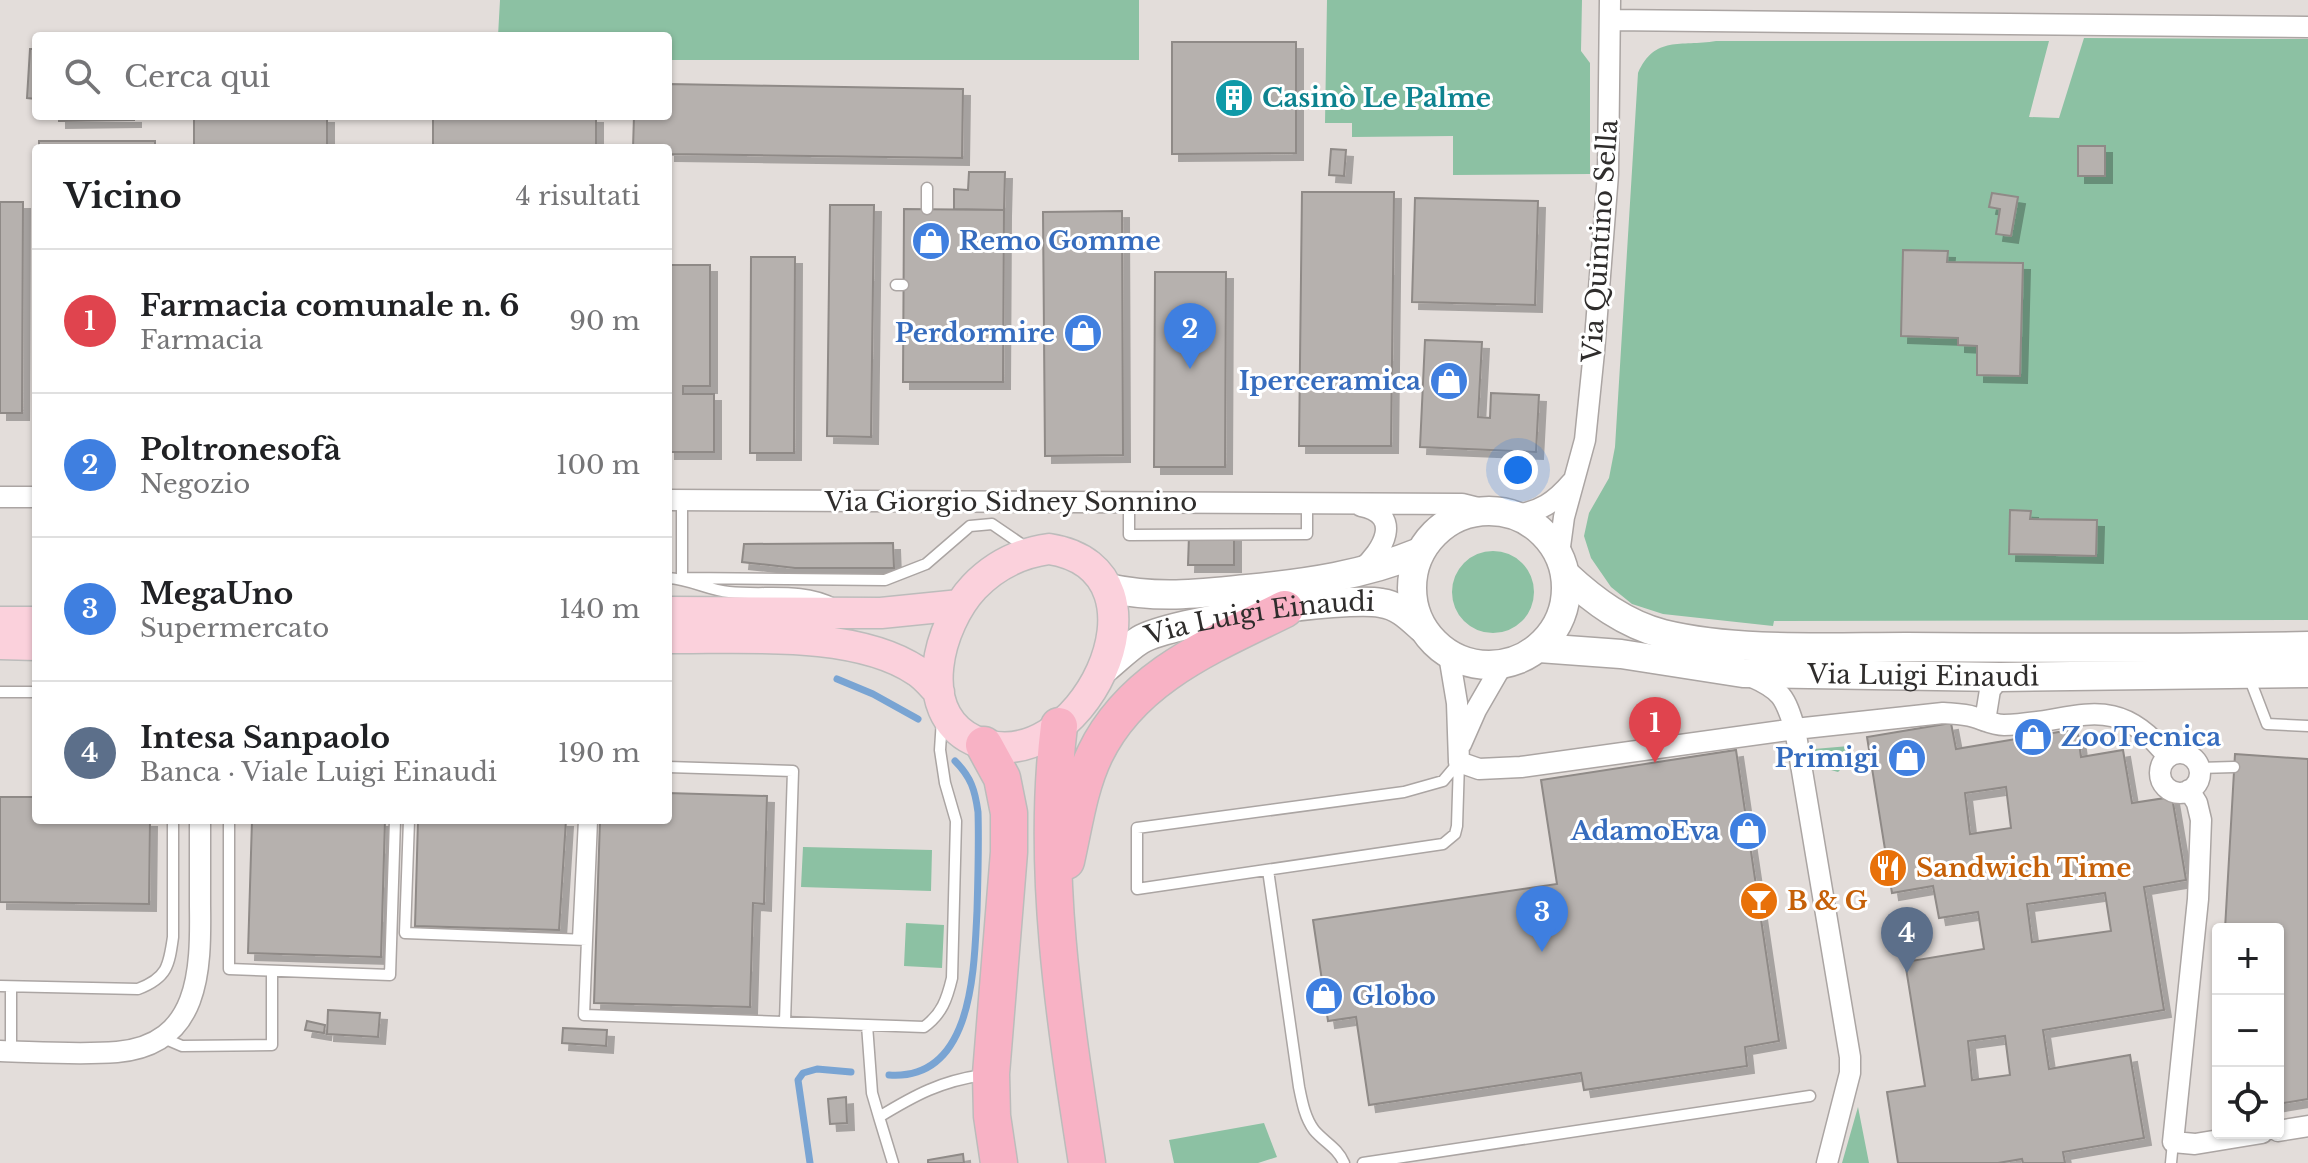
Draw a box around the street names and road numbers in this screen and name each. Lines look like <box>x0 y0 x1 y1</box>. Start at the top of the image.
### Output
street label: Via Quintino Sella <box>1575 118 1624 365</box>
street label: Via Giorgio Sidney Sonnino <box>824 486 1197 518</box>
street label: Via Luigi Einaudi <box>1140 586 1376 652</box>
street label: Via Luigi Einaudi <box>1806 658 2039 693</box>

